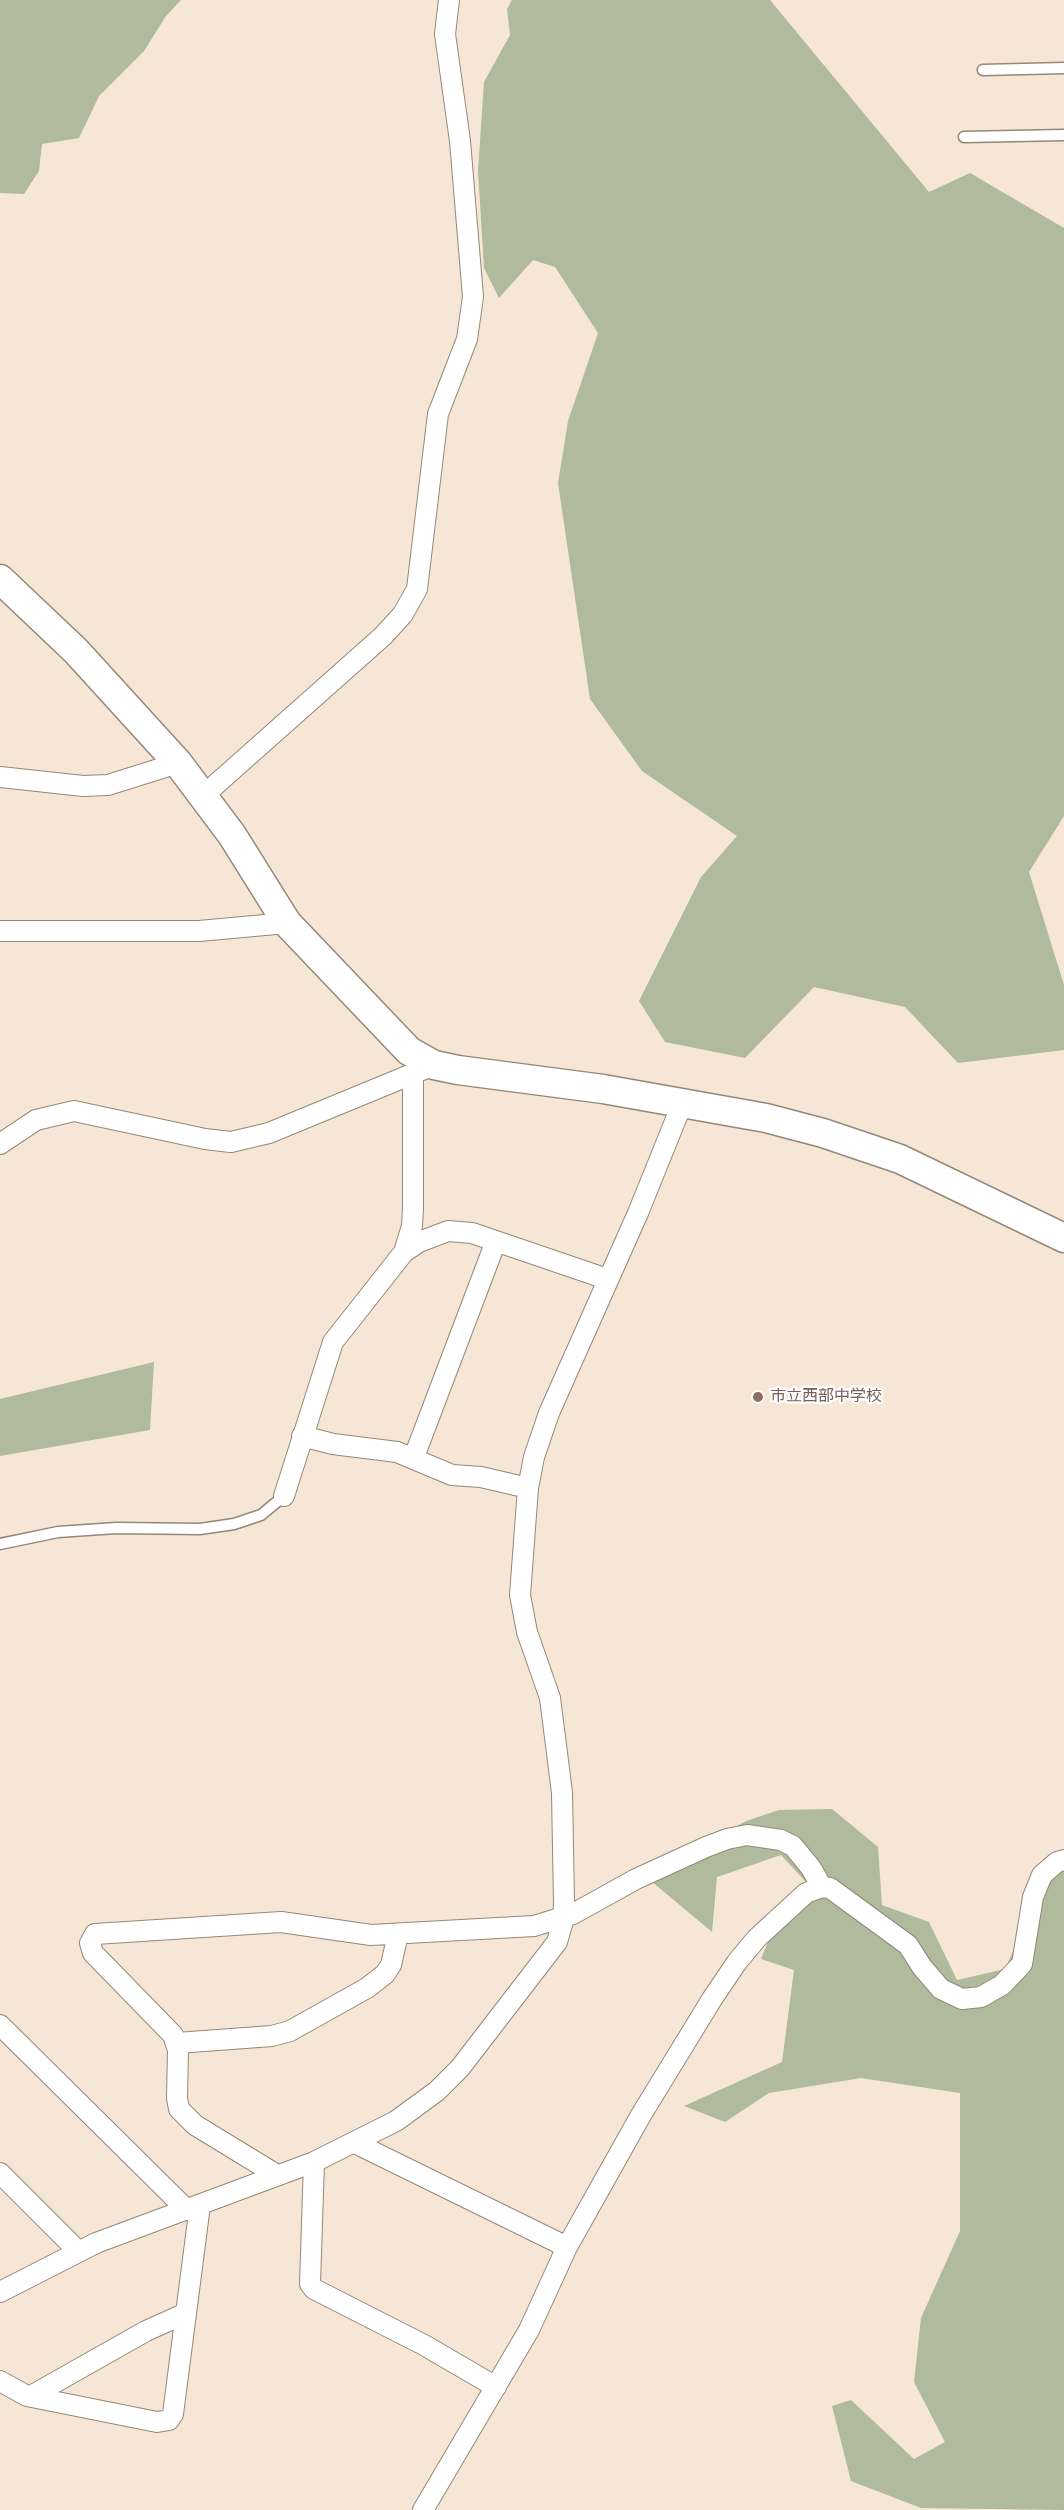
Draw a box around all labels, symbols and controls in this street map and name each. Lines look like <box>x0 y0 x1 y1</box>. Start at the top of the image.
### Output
place label: 市立西部中学校 <box>770 1387 882 1407</box>
marker: 市立西部中学校 <box>751 1390 765 1404</box>

